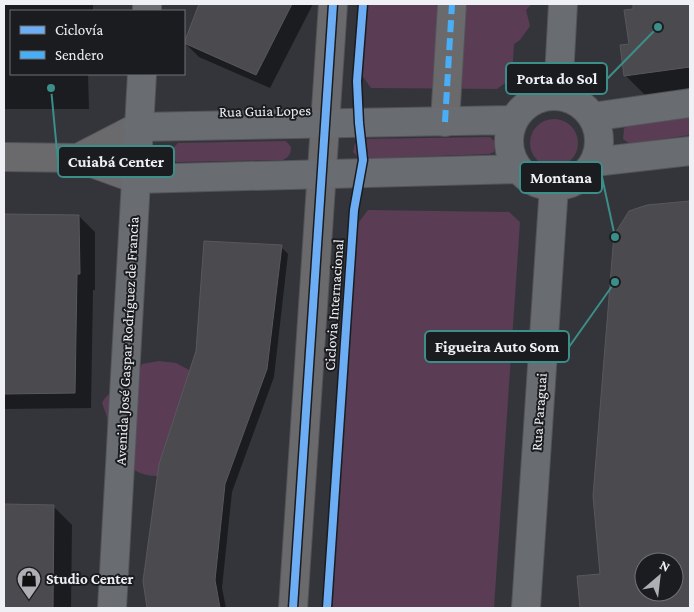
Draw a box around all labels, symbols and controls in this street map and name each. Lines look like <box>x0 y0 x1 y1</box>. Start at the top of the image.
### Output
legend <box>10 10 185 75</box>
text: Ciclovía <box>55 22 103 38</box>
text: Sendero <box>55 47 104 63</box>
callout: Porta do Sol <box>506 63 607 94</box>
text: Porta do Sol <box>517 70 598 87</box>
street label: Rua Guia Lopes <box>219 102 311 121</box>
callout: Cuiabá Center <box>58 146 174 177</box>
text: Cuiabá Center <box>68 153 165 170</box>
callout: Montana <box>520 162 602 193</box>
text: Montana <box>530 169 592 186</box>
street label: Avenida José Gaspar Rodríguez de Francia <box>112 216 143 466</box>
street label: Ciclovia Internacional <box>321 239 347 371</box>
callout: Figueira Auto Som <box>425 331 569 362</box>
text: Figueira Auto Som <box>435 338 560 355</box>
street label: Rua Paraguai <box>528 372 551 452</box>
north arrow <box>634 552 684 602</box>
text: N <box>657 556 673 575</box>
shop icon: Studio Center <box>16 566 42 600</box>
place label: Studio Center <box>46 571 134 587</box>

